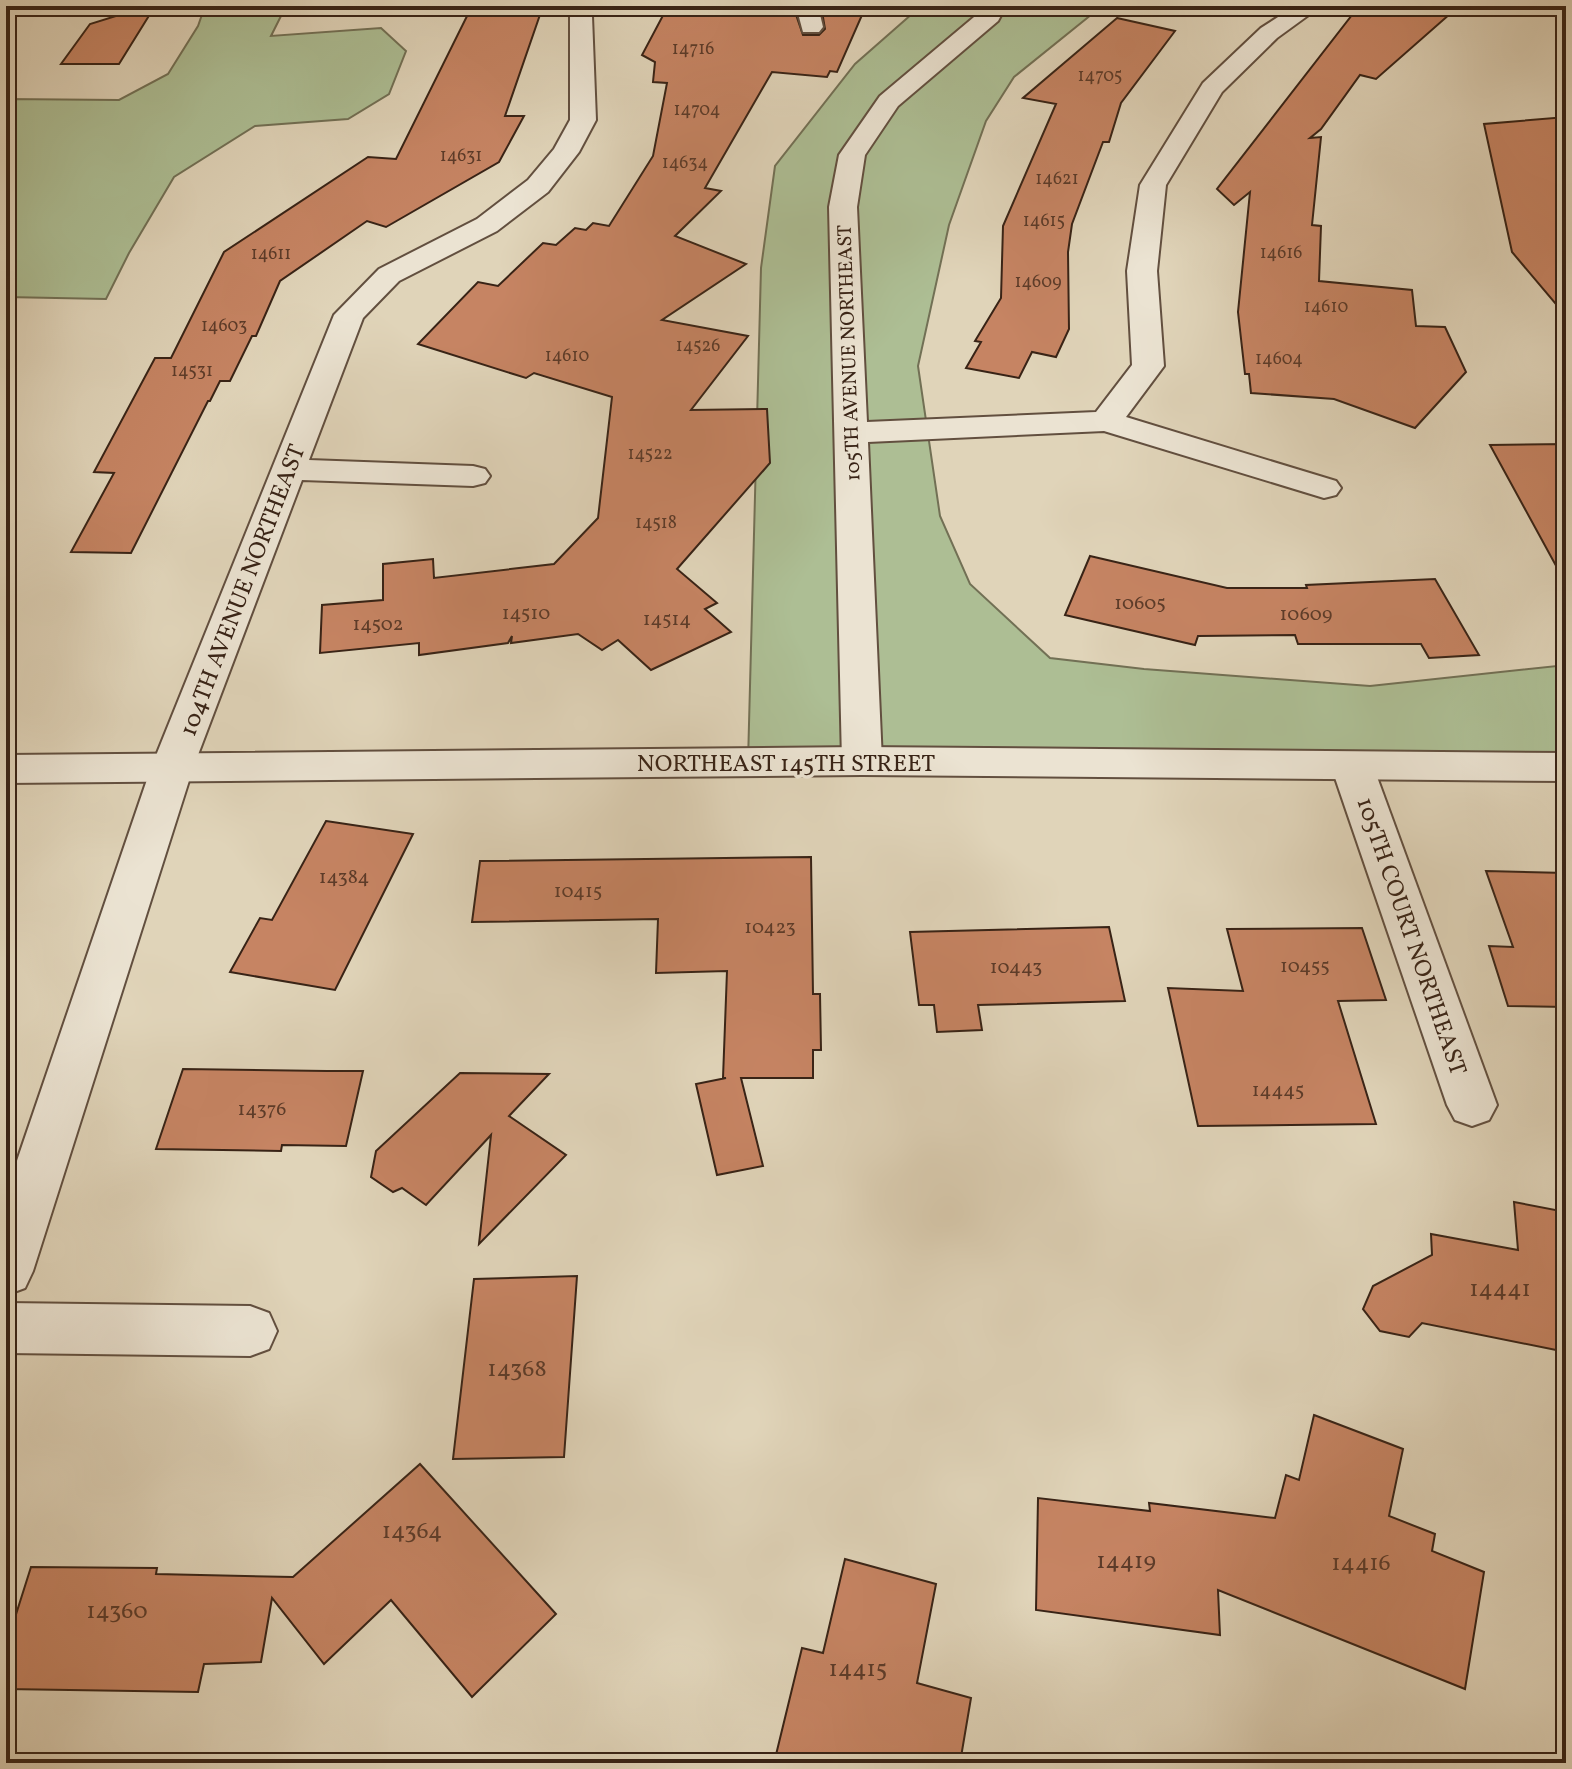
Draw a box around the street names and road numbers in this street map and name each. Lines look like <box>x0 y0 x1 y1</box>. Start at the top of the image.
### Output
street label: 105TH AVENUE NORTHEAST <box>832 224 868 482</box>
street label: 104TH AVENUE NORTHEAST <box>172 440 315 742</box>
street label: NORTHEAST 145TH STREET <box>637 748 935 782</box>
street label: 105TH COURT NORTHEAST <box>1346 793 1474 1080</box>

